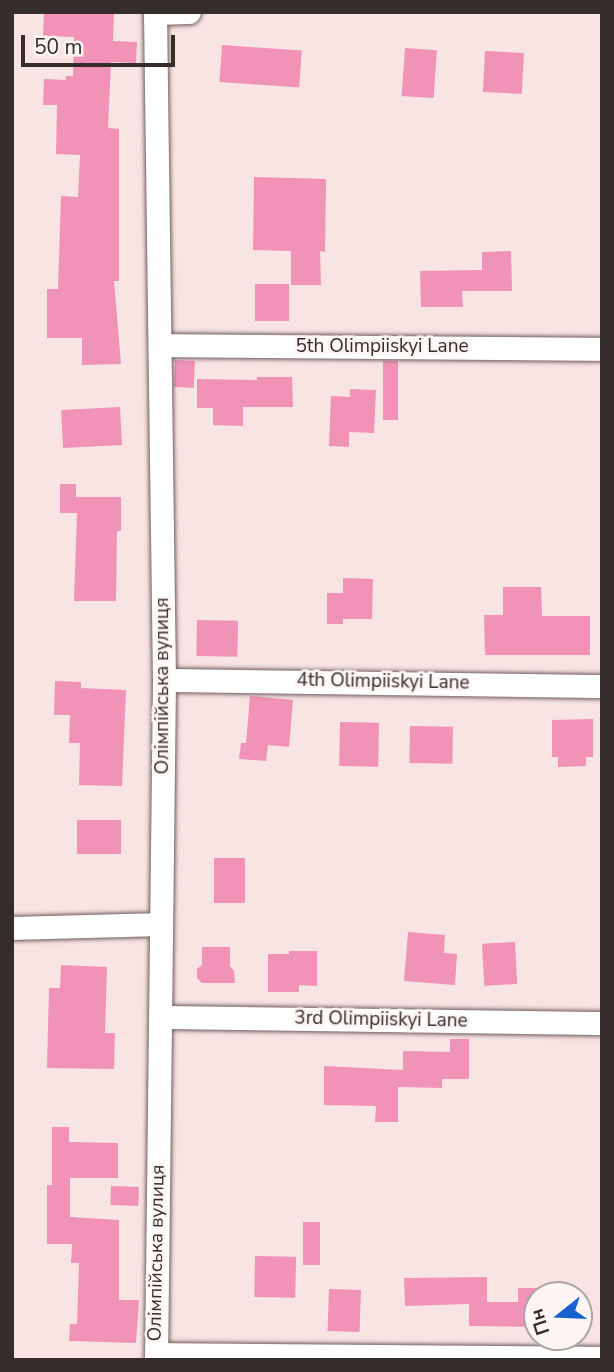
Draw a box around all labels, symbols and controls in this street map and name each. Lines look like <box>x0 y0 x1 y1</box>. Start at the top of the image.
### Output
scale bar <box>24 21 178 65</box>
text: 50 m <box>34 33 83 61</box>
street label: 5th Olimpiiskyi Lane <box>295 336 469 358</box>
street label: Олімпійська вулиця <box>152 598 174 774</box>
street label: 4th Olimpiiskyi Lane <box>296 669 470 695</box>
street label: 3rd Olimpiiskyi Lane <box>294 1007 468 1033</box>
street label: Олімпійська вулиця <box>144 1164 170 1342</box>
north arrow <box>523 1281 593 1351</box>
text: Пн <box>524 1305 556 1338</box>

